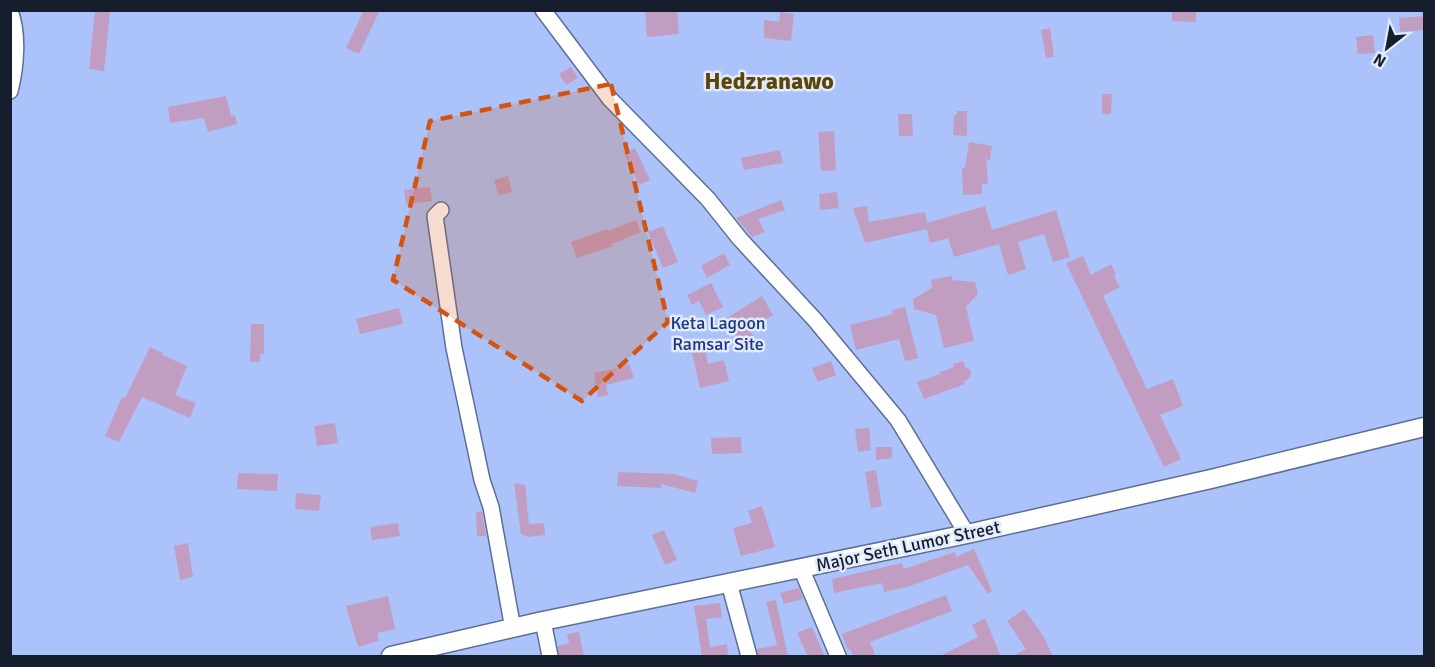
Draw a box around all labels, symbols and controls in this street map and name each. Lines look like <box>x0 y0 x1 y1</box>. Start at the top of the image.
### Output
north arrow <box>1357 18 1417 78</box>
text: N <box>1370 49 1390 71</box>
district label: Hedzranawo <box>704 66 834 96</box>
park label: Keta Lagoon Ramsar Site <box>670 312 766 355</box>
street label: Major Seth Lumor Street <box>814 516 1002 576</box>

